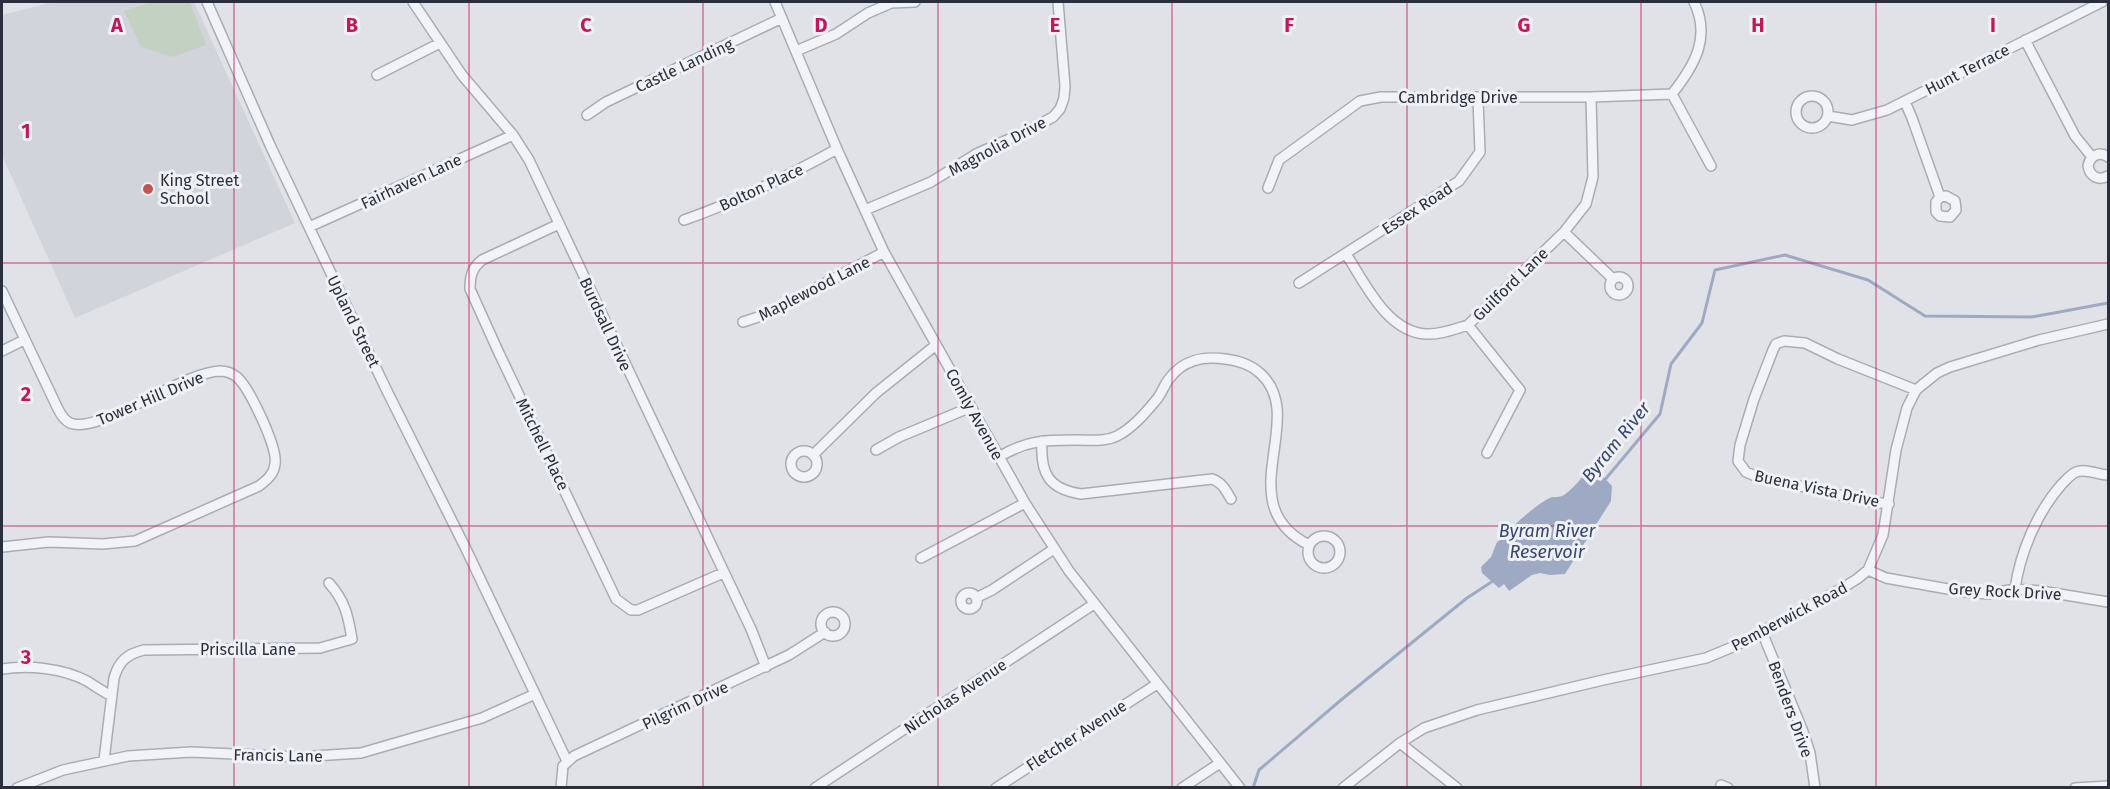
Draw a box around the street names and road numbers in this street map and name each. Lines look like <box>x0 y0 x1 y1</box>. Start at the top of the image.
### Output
street label: Castle Landing <box>632 34 737 96</box>
street label: Hunt Terrace <box>1922 40 2013 99</box>
street label: Cambridge Drive <box>1398 88 1518 107</box>
street label: Magnolia Drive <box>945 113 1049 180</box>
street label: Fairhaven Lane <box>358 150 465 213</box>
street label: Bolton Place <box>716 160 806 215</box>
street label: Essex Road <box>1378 178 1456 238</box>
street label: Guilford Lane <box>1469 244 1552 325</box>
street label: Maplewood Lane <box>755 252 873 325</box>
street label: Upland Street <box>323 272 384 371</box>
street label: Burdsall Drive <box>576 274 636 374</box>
street label: Comly Avenue <box>942 365 1007 463</box>
street label: Tower Hill Drive <box>94 367 206 429</box>
street label: Mitchell Place <box>512 395 573 493</box>
street label: Buena Vista Drive <box>1753 466 1881 511</box>
street label: Pemberwick Road <box>1728 578 1850 655</box>
street label: Grey Rock Drive <box>1948 579 2062 604</box>
street label: Priscilla Lane <box>200 640 296 659</box>
street label: Nicholas Avenue <box>900 655 1010 738</box>
street label: Benders Drive <box>1764 658 1817 760</box>
street label: Pilgrim Drive <box>639 677 731 734</box>
street label: Fletcher Avenue <box>1023 696 1130 775</box>
street label: Francis Lane <box>233 745 323 766</box>

